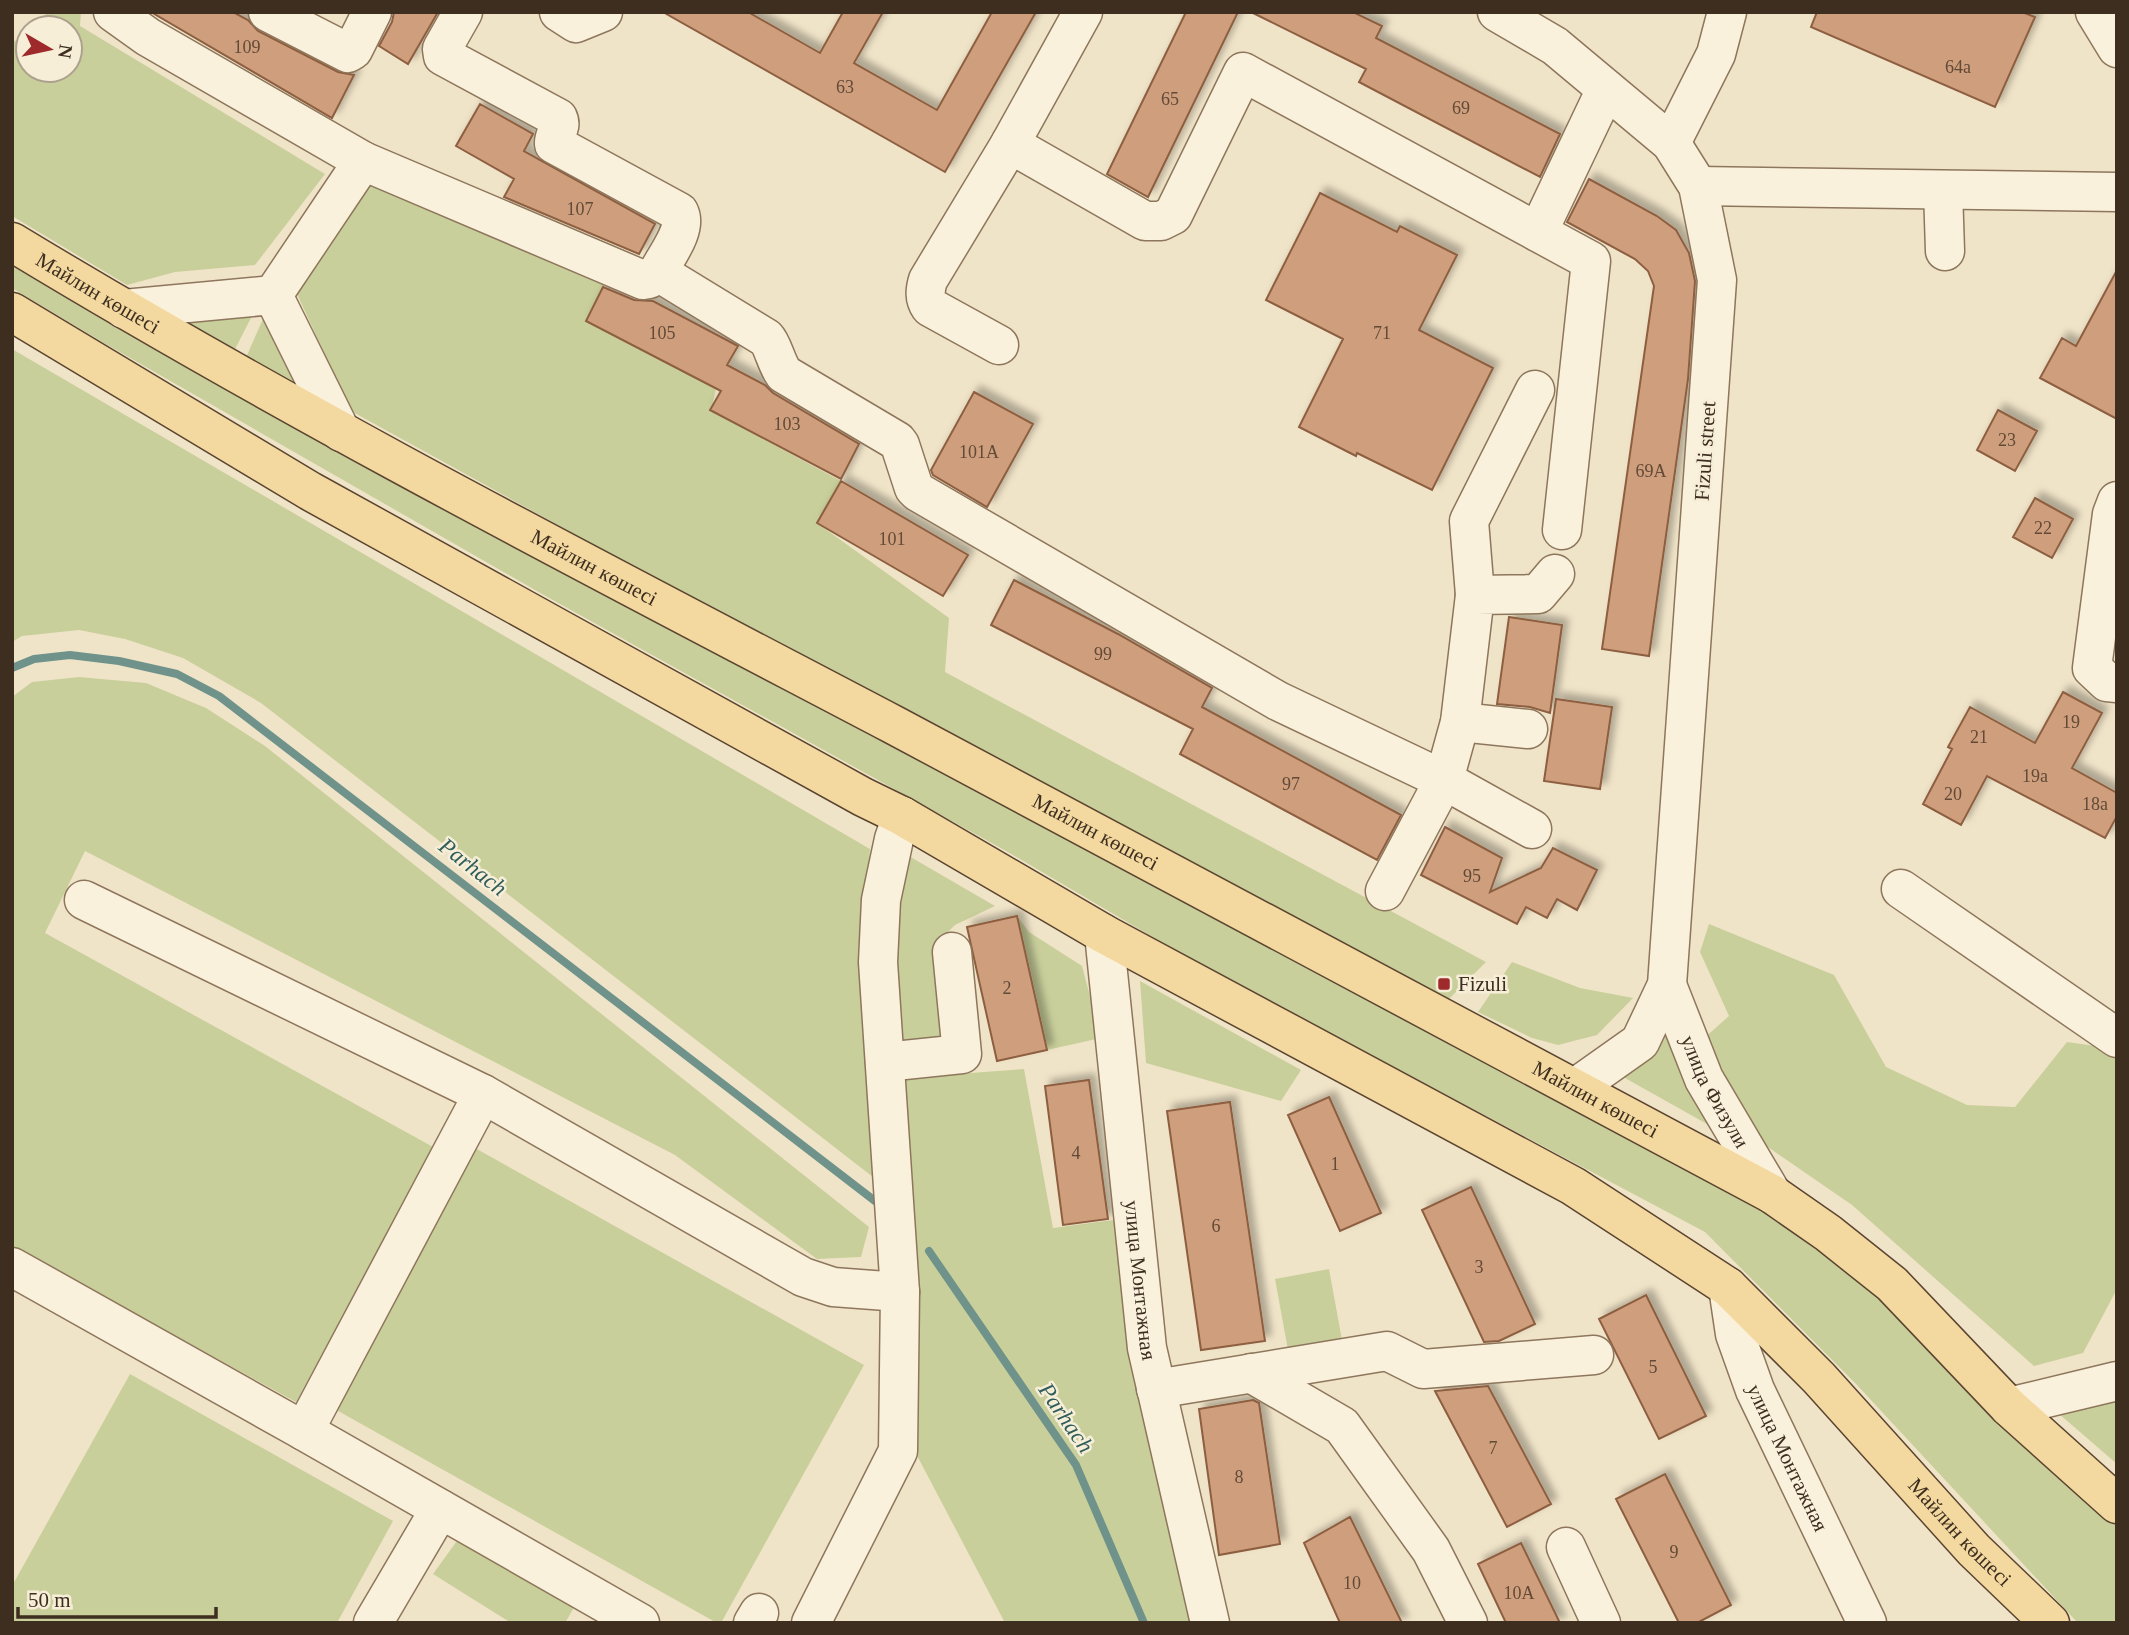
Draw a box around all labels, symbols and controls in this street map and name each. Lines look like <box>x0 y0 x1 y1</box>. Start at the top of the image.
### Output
north arrow <box>14 14 84 84</box>
house number: 109 <box>234 37 261 57</box>
text: N <box>54 43 77 60</box>
house number: 64а <box>1945 57 1971 77</box>
house number: 63 <box>836 77 854 97</box>
house number: 65 <box>1161 89 1179 109</box>
house number: 69 <box>1452 98 1470 118</box>
house number: 107 <box>567 199 594 219</box>
street label: Майлин көшесі <box>32 247 164 339</box>
house number: 105 <box>649 323 676 343</box>
house number: 71 <box>1373 323 1391 343</box>
street label: Fizuli street <box>1690 400 1720 502</box>
house number: 103 <box>774 414 801 434</box>
house number: 23 <box>1998 430 2016 450</box>
house number: 101А <box>959 442 999 462</box>
house number: 69А <box>1636 461 1667 481</box>
house number: 22 <box>2034 518 2052 538</box>
street label: Майлин көшесі <box>527 524 661 611</box>
house number: 101 <box>879 529 906 549</box>
house number: 99 <box>1094 644 1112 664</box>
house number: 19 <box>2062 712 2080 732</box>
house number: 21 <box>1970 727 1988 747</box>
house number: 19а <box>2022 766 2048 786</box>
house number: 97 <box>1282 774 1300 794</box>
house number: 20 <box>1944 784 1962 804</box>
street label: Майлин көшесі <box>1028 789 1163 875</box>
house number: 18а <box>2082 794 2108 814</box>
water label: Parhach <box>433 832 512 901</box>
house number: 95 <box>1463 866 1481 886</box>
place label: Fizuli <box>1458 972 1507 996</box>
marker: Fizuli <box>1436 976 1452 992</box>
house number: 2 <box>1003 978 1012 998</box>
street label: улица Физули <box>1676 1032 1754 1152</box>
street label: Майлин көшесі <box>1528 1056 1663 1143</box>
house number: 4 <box>1072 1143 1081 1163</box>
house number: 1 <box>1331 1154 1340 1174</box>
street label: улица Монтажная <box>1120 1199 1161 1363</box>
house number: 6 <box>1212 1216 1221 1236</box>
house number: 3 <box>1475 1257 1484 1277</box>
house number: 5 <box>1649 1357 1658 1377</box>
water label: Parhach <box>1033 1378 1098 1458</box>
street label: улица Монтажная <box>1742 1381 1833 1535</box>
house number: 7 <box>1489 1438 1498 1458</box>
house number: 8 <box>1235 1467 1244 1487</box>
street label: Майлин көшесі <box>1903 1473 2016 1591</box>
house number: 9 <box>1670 1542 1679 1562</box>
house number: 10 <box>1343 1573 1361 1593</box>
scale bar <box>18 1576 215 1620</box>
house number: 10А <box>1504 1583 1535 1603</box>
text: 50 m <box>28 1588 71 1612</box>

